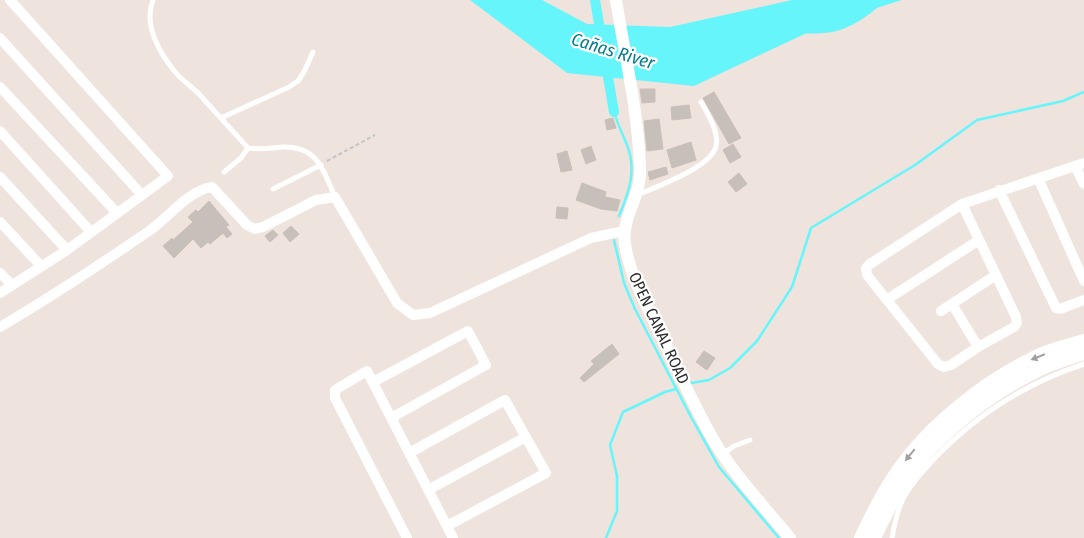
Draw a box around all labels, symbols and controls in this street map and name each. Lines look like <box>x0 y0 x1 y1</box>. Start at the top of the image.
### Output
water label: Cañas River <box>569 28 658 74</box>
street label: OPEN CANAL ROAD <box>625 269 693 387</box>
one-way arrow <box>1031 353 1045 361</box>
one-way arrow <box>905 448 916 461</box>

